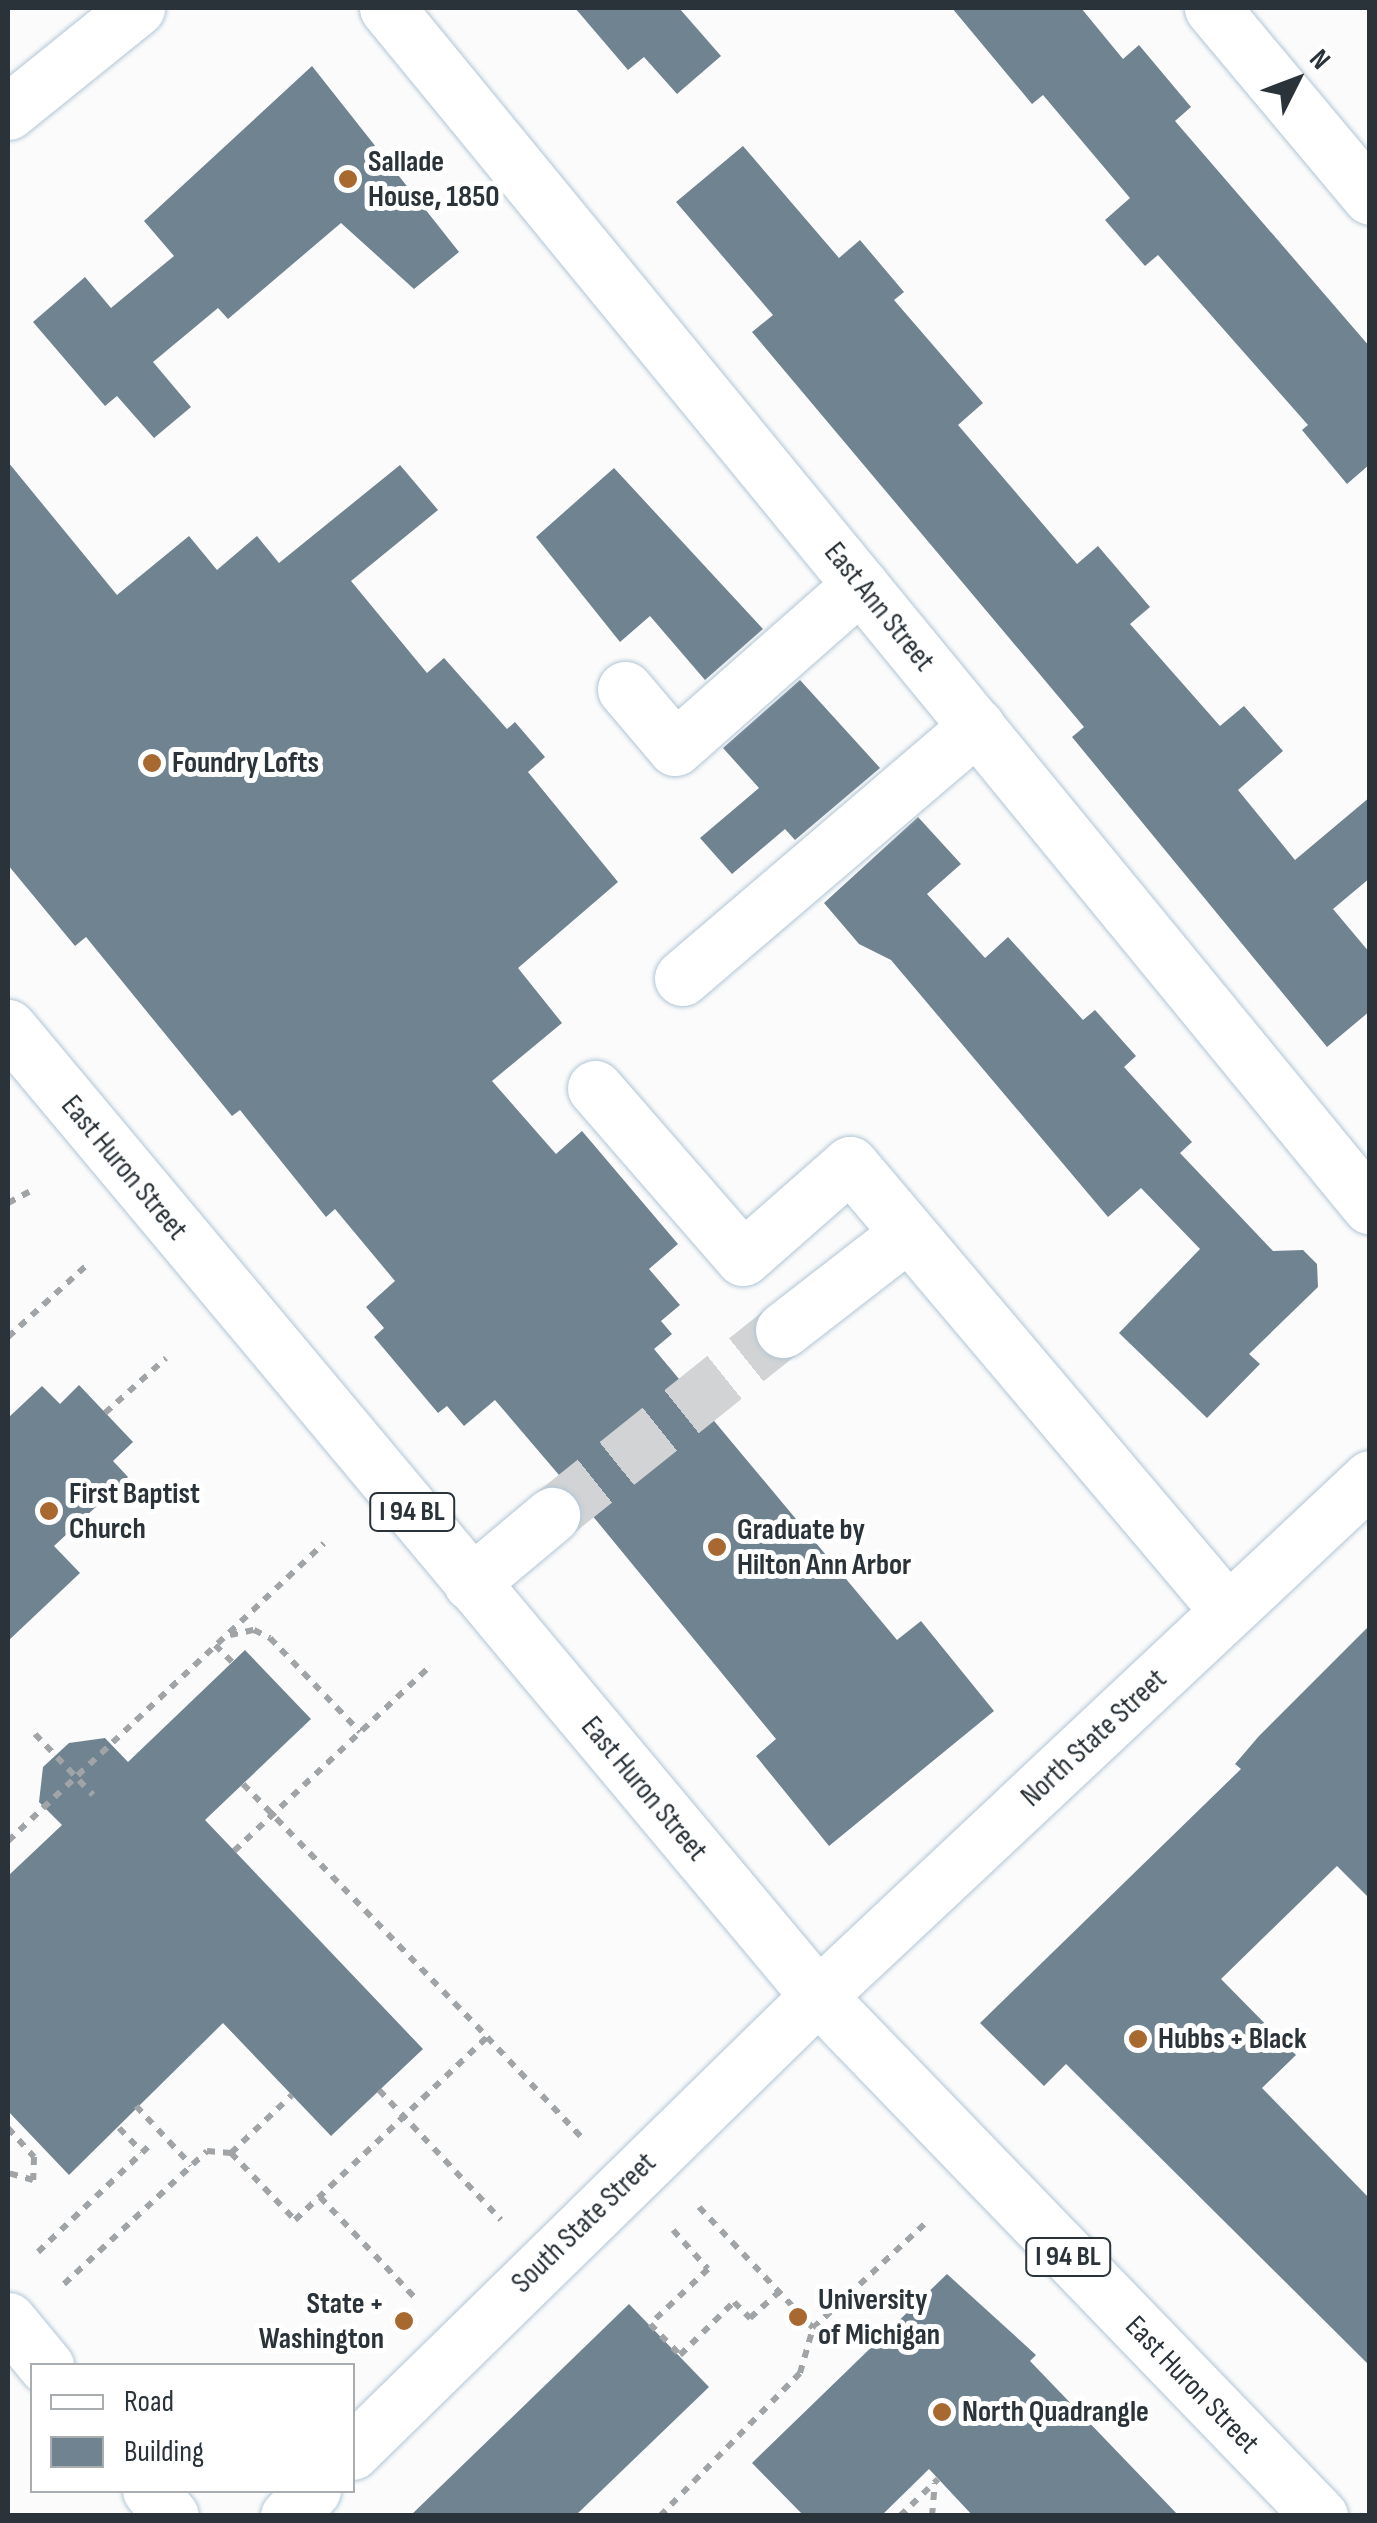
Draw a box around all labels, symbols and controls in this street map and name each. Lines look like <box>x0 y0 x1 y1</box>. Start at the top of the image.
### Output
north arrow <box>1247 30 1347 130</box>
text: N <box>1302 43 1337 76</box>
place label: Sallade House, 1850 <box>368 144 500 214</box>
marker: Sallade House, 1850 <box>337 168 359 190</box>
street label: East Ann Street <box>816 535 942 679</box>
place label: Foundry Lofts <box>172 745 319 781</box>
marker: Foundry Lofts <box>141 752 163 774</box>
street label: East Huron Street <box>53 1088 195 1248</box>
place label: First Baptist Church <box>69 1476 200 1546</box>
road number: I 94 BL <box>367 1489 457 1535</box>
marker: First Baptist Church <box>38 1500 60 1522</box>
place label: Graduate by Hilton Ann Arbor <box>737 1512 911 1582</box>
marker: Graduate by Hilton Ann Arbor <box>706 1536 728 1558</box>
street label: North State Street <box>1014 1661 1174 1815</box>
street label: East Huron Street <box>573 1709 715 1869</box>
place label: Hubbs + Black <box>1158 2021 1307 2057</box>
marker: Hubbs + Black <box>1127 2028 1149 2050</box>
street label: South State Street <box>504 2145 664 2301</box>
road number: I 94 BL <box>1023 2234 1113 2280</box>
place label: University of Michigan <box>818 2282 940 2352</box>
place label: State + Washington <box>259 2286 384 2356</box>
marker: University of Michigan <box>787 2306 809 2328</box>
street label: East Huron Street <box>1117 2309 1267 2461</box>
marker: State + Washington <box>393 2310 415 2332</box>
legend <box>30 2363 355 2493</box>
text: Road <box>124 2384 174 2420</box>
place label: North Quadrangle <box>962 2394 1149 2430</box>
marker: North Quadrangle <box>931 2401 953 2423</box>
text: Building <box>124 2434 204 2470</box>

